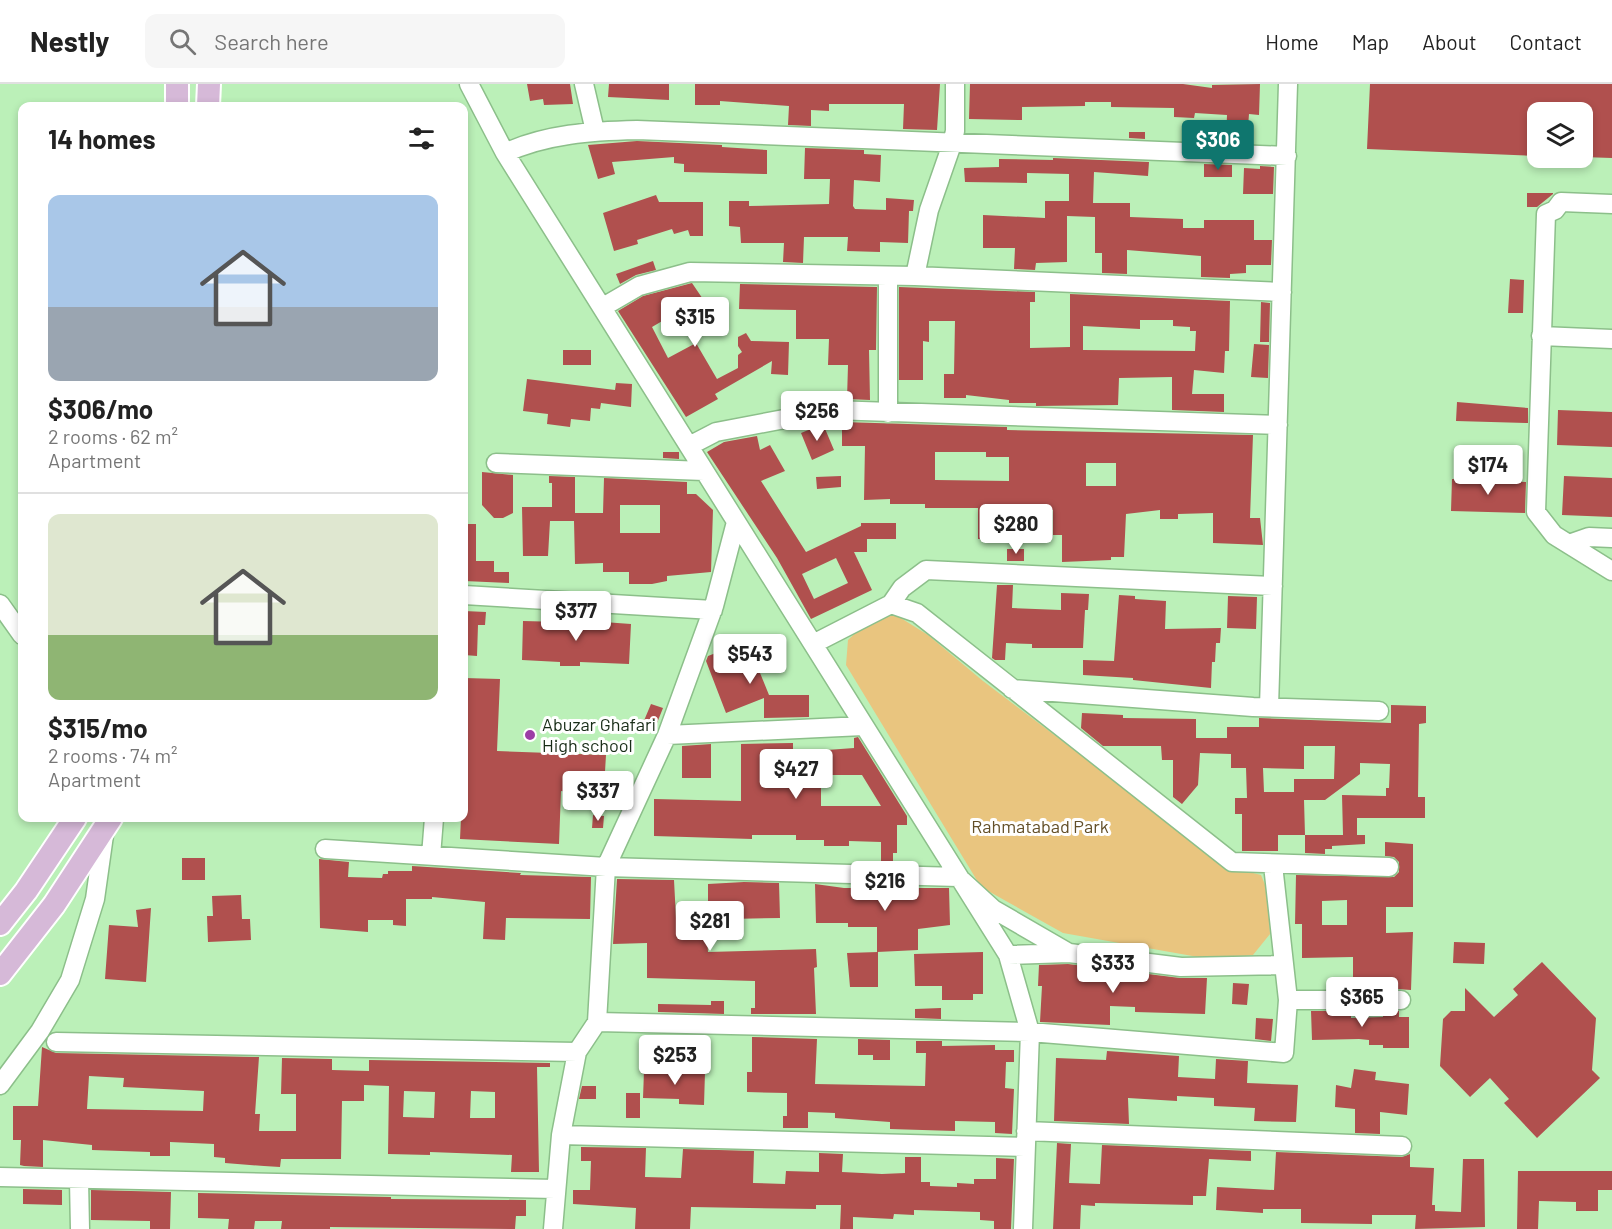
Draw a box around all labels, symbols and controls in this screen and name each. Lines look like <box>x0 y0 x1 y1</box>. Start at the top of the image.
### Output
search box <box>145 14 565 68</box>
text: Nestly <box>30 24 109 58</box>
icon: search <box>166 25 199 58</box>
text: Search here <box>214 28 329 54</box>
text: Home <box>1265 29 1319 54</box>
text: Map <box>1352 29 1389 54</box>
text: About <box>1422 29 1477 54</box>
text: Contact <box>1510 29 1582 54</box>
map controls <box>1527 102 1593 168</box>
button: layers <box>1527 102 1593 168</box>
pin: $306 <box>1182 120 1254 171</box>
icon: filters <box>405 122 438 155</box>
text: 14 homes <box>48 123 155 154</box>
text: $306 <box>1196 127 1240 151</box>
icon: home <box>189 234 297 342</box>
pin: $315 <box>659 297 731 348</box>
text: $315 <box>675 304 715 328</box>
pin: $256 <box>781 391 853 442</box>
text: $306/mo <box>48 393 153 424</box>
text: $256 <box>795 398 839 422</box>
text: 2 rooms · 62 m² <box>48 424 178 448</box>
pin: $174 <box>1452 445 1524 496</box>
text: Apartment <box>48 448 141 472</box>
text: $174 <box>1468 452 1508 476</box>
pin: $280 <box>980 504 1052 555</box>
text: $280 <box>994 511 1038 535</box>
icon: home <box>189 553 297 661</box>
pin: $377 <box>540 591 612 642</box>
text: $377 <box>555 598 597 622</box>
pin: $543 <box>714 634 786 685</box>
text: $543 <box>727 641 773 665</box>
text: $315/mo <box>48 712 148 743</box>
place label: Abuzar Ghafari High school <box>542 713 656 756</box>
marker: Abuzar Ghafari High school <box>523 728 537 742</box>
text: 2 rooms · 74 m² <box>48 743 178 767</box>
pin: $427 <box>760 749 832 800</box>
text: $427 <box>774 756 818 780</box>
text: Apartment <box>48 767 141 791</box>
pin: $337 <box>562 771 634 822</box>
text: $337 <box>577 778 619 802</box>
park label: Rahmatabad Park <box>971 815 1109 837</box>
pin: $216 <box>849 861 921 912</box>
text: $216 <box>865 868 905 892</box>
pin: $281 <box>674 901 746 952</box>
text: $281 <box>690 908 730 932</box>
pin: $333 <box>1077 943 1149 994</box>
text: $333 <box>1091 950 1135 974</box>
pin: $365 <box>1326 977 1398 1028</box>
text: $365 <box>1340 984 1384 1008</box>
pin: $253 <box>639 1035 711 1086</box>
text: $253 <box>653 1042 697 1066</box>

